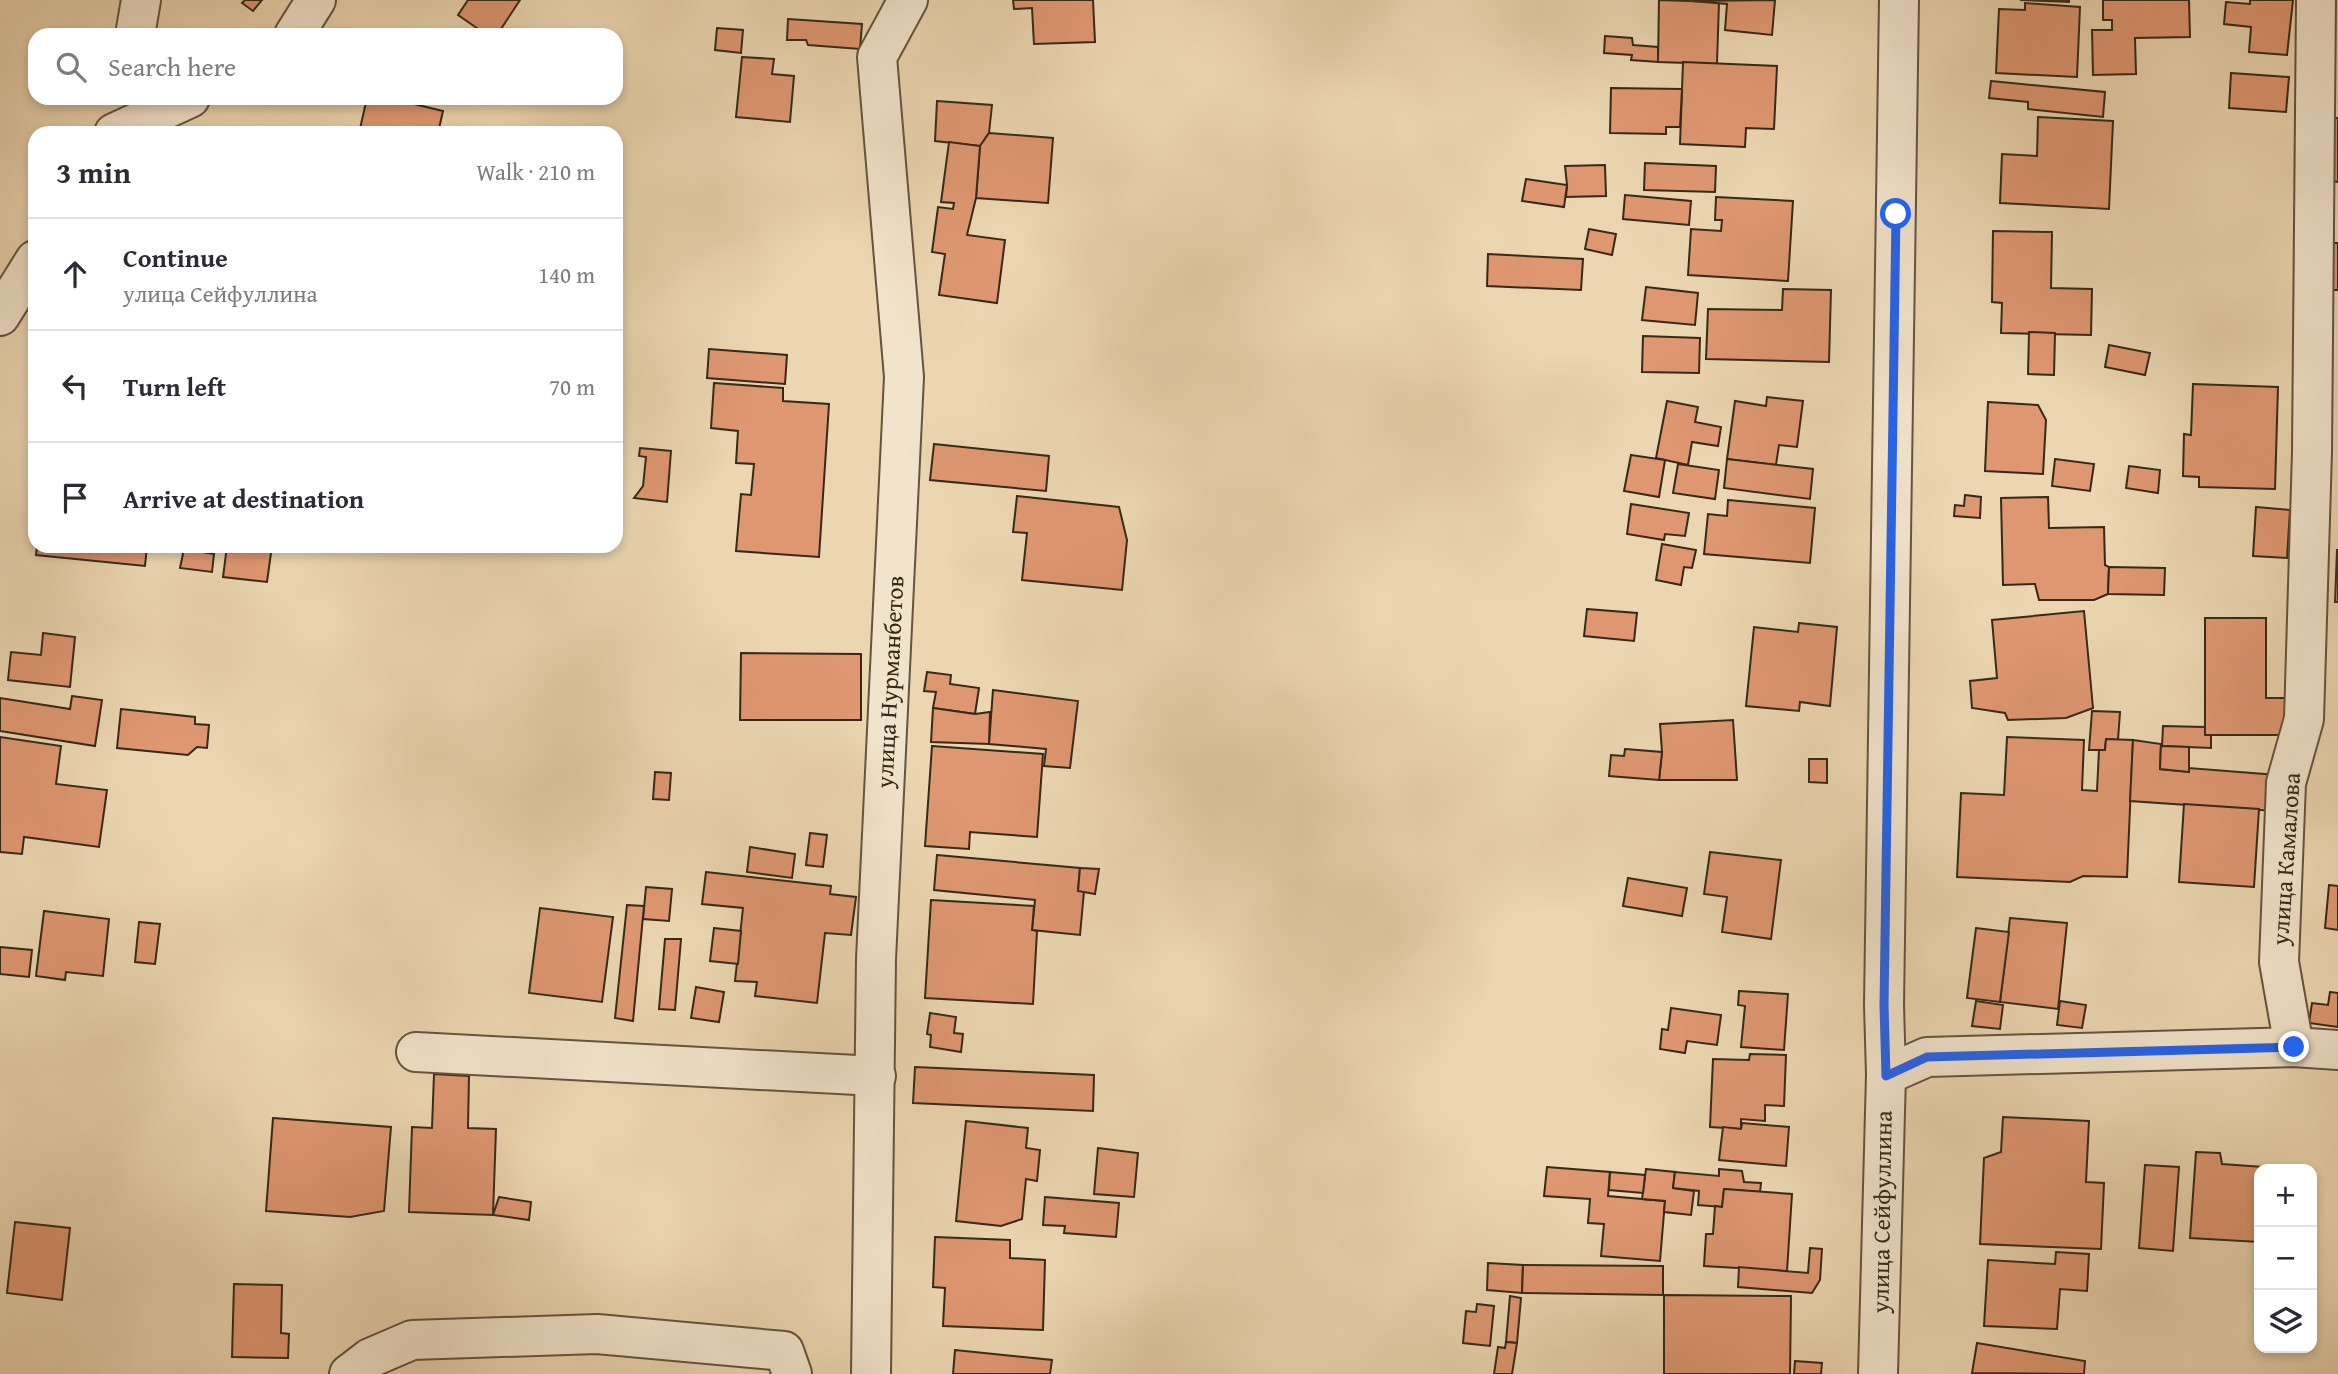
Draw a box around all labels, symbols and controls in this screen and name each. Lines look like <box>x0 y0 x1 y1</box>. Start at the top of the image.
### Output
search box <box>28 28 623 105</box>
text: Search here <box>108 47 236 86</box>
icon: search <box>52 48 90 86</box>
text: 3 min <box>56 150 131 194</box>
text: Walk · 210 m <box>476 155 595 188</box>
route start <box>1880 198 1911 229</box>
text: Continue <box>123 238 228 277</box>
icon: ahead <box>56 255 94 293</box>
text: 140 m <box>538 258 595 291</box>
text: улица Сейфуллина <box>123 277 318 310</box>
icon: left <box>56 367 94 405</box>
text: Turn left <box>123 367 226 406</box>
text: 70 m <box>549 370 595 403</box>
icon: arrive <box>56 479 94 517</box>
text: Arrive at destination <box>123 479 364 518</box>
street label: улица Нурманбетов <box>866 575 913 790</box>
street label: улица Камалова <box>2262 771 2309 948</box>
route end <box>2278 1031 2309 1062</box>
street label: улица Сейфуллина <box>1862 1110 1901 1315</box>
map controls <box>2254 1164 2317 1353</box>
button: + <box>2254 1164 2317 1227</box>
button: − <box>2254 1227 2317 1290</box>
button: layers <box>2254 1290 2317 1353</box>

